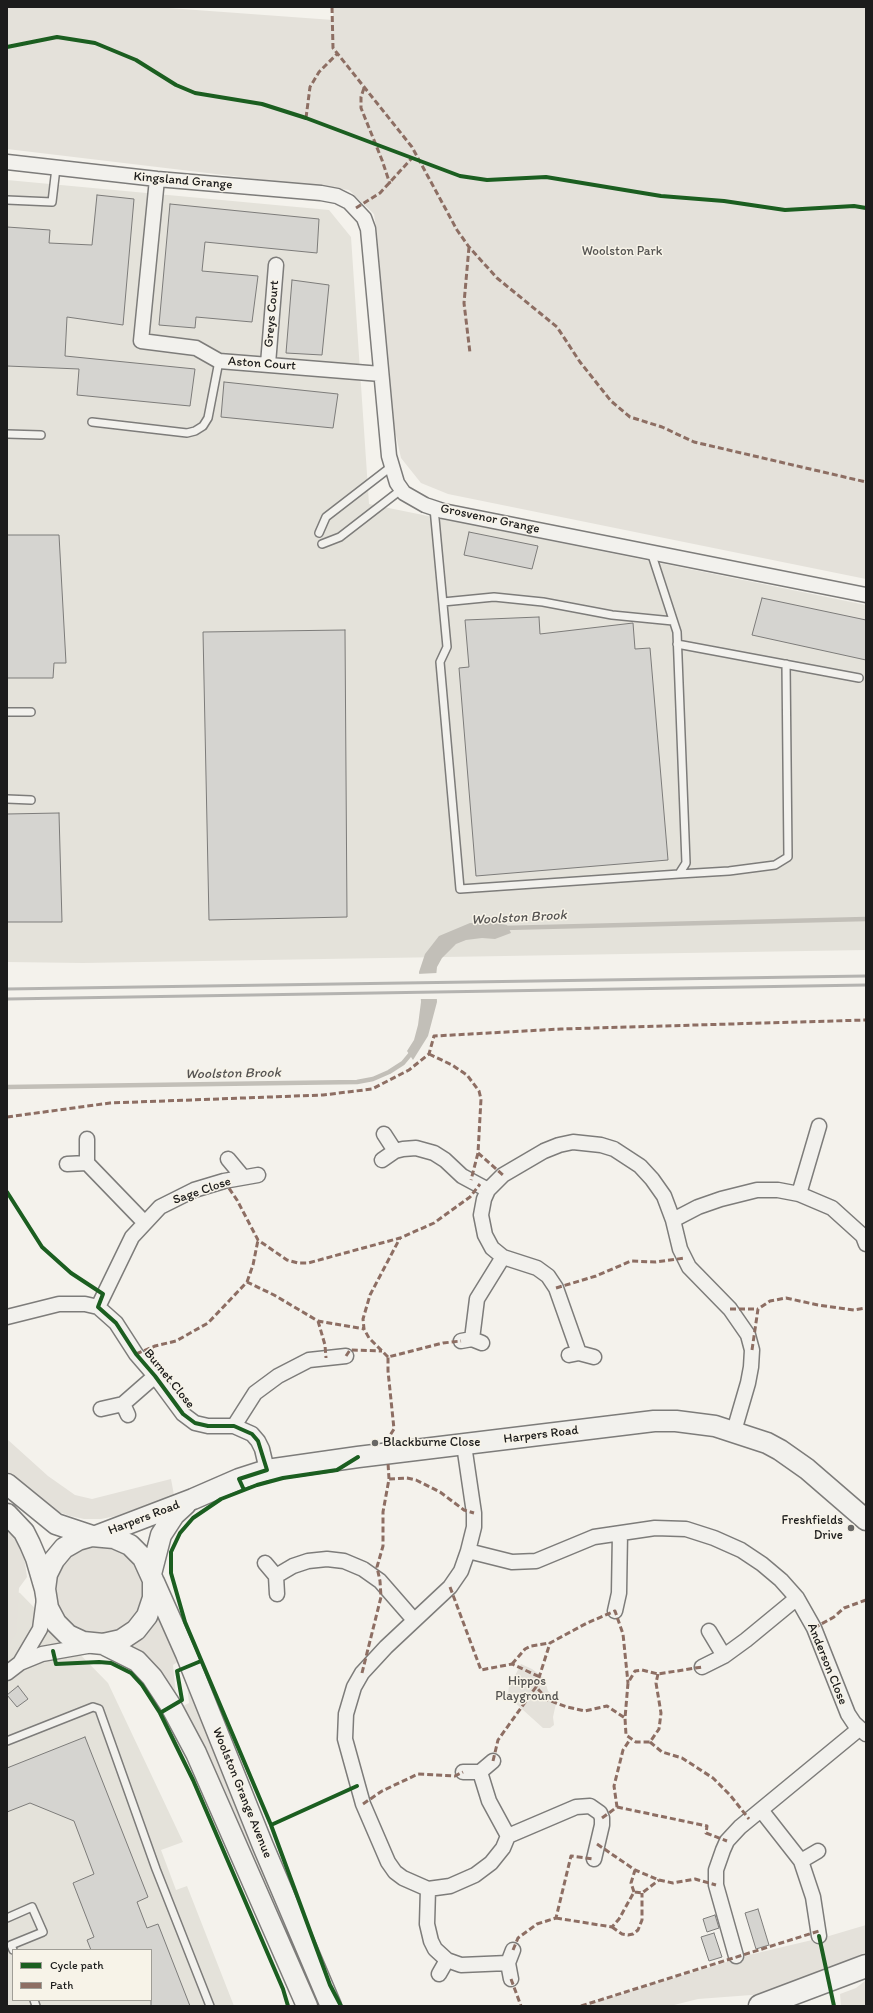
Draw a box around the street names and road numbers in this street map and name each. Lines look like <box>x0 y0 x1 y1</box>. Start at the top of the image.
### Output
street label: Kingsland Grange <box>133 169 233 193</box>
street label: Greys Court <box>261 280 283 348</box>
street label: Aston Court <box>228 354 296 374</box>
street label: Grosvenor Grange <box>439 501 541 537</box>
street label: Sage Close <box>171 1174 233 1208</box>
street label: Burnet Close <box>140 1346 198 1412</box>
street label: Harpers Road <box>503 1423 579 1447</box>
street label: Harpers Road <box>106 1497 182 1539</box>
street label: Anderson Close <box>803 1621 851 1707</box>
street label: Woolston Grange Avenue <box>209 1725 275 1861</box>

